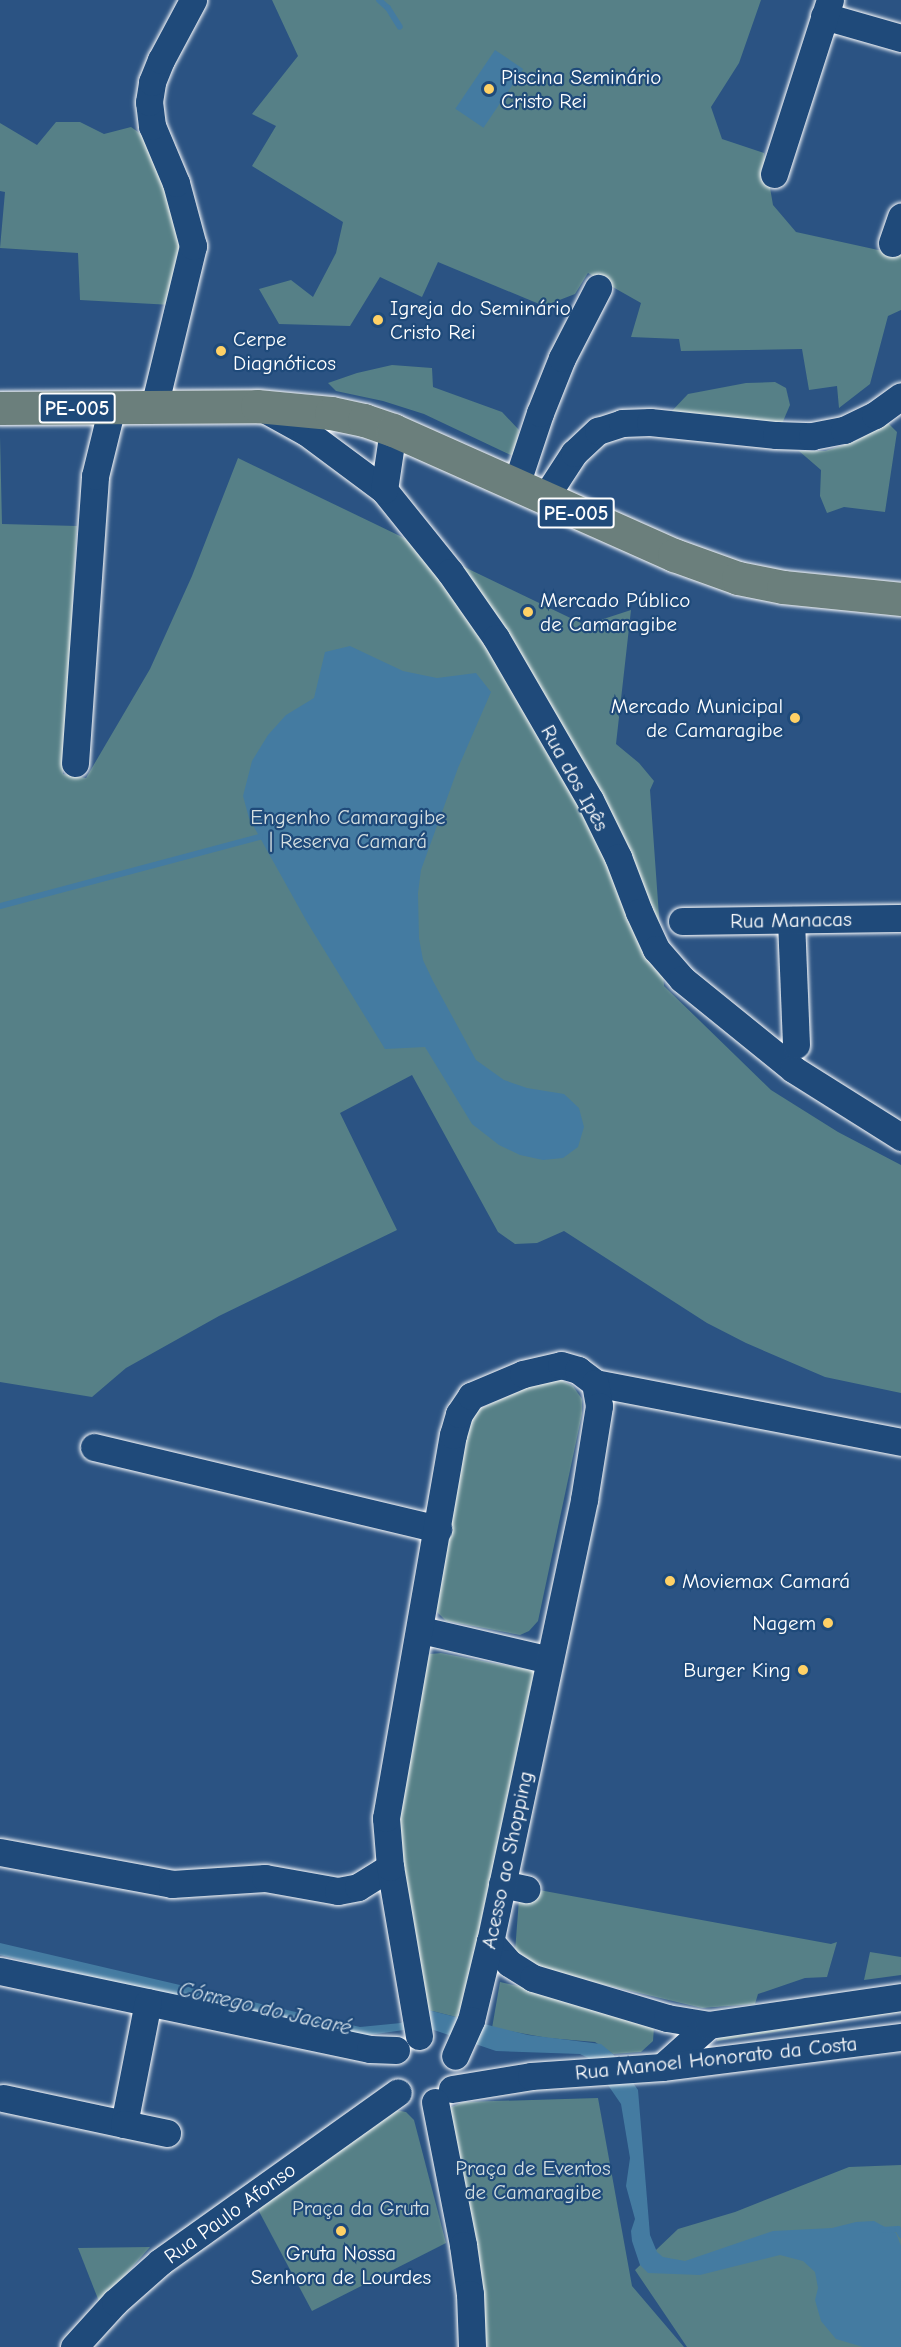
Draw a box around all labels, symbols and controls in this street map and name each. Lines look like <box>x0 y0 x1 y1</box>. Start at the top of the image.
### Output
place label: Piscina Seminário Cristo Rei <box>501 64 661 114</box>
marker: Piscina Seminário Cristo Rei <box>482 82 496 96</box>
place label: Igreja do Seminário Cristo Rei <box>390 295 571 345</box>
marker: Igreja do Seminário Cristo Rei <box>371 313 385 327</box>
place label: Cerpe Diagnóticos <box>233 326 336 376</box>
marker: Cerpe Diagnóticos <box>214 344 228 358</box>
road number: PE-005 <box>38 391 116 425</box>
road number: PE-005 <box>537 496 615 530</box>
place label: Mercado Público de Camaragibe <box>540 587 690 637</box>
marker: Mercado Público de Camaragibe <box>521 605 535 619</box>
place label: Mercado Municipal de Camaragibe <box>611 693 783 743</box>
marker: Mercado Municipal de Camaragibe <box>788 711 802 725</box>
street label: Rua dos Ipês <box>535 720 615 836</box>
park label: Engenho Camaragibe | Reserva Camará <box>250 804 446 854</box>
street label: Rua Manacas <box>730 906 852 934</box>
place label: Moviemax Camará <box>682 1568 850 1594</box>
marker: Moviemax Camará <box>663 1574 677 1588</box>
place label: Nagem <box>752 1610 816 1636</box>
marker: Nagem <box>821 1616 835 1630</box>
place label: Burger King <box>683 1657 791 1683</box>
marker: Burger King <box>796 1663 810 1677</box>
street label: Acesso ao Shopping <box>476 1769 538 1951</box>
water label: Córrego do Jacaré <box>176 1976 354 2042</box>
street label: Rua Manoel Honorato da Costa <box>574 2031 858 2085</box>
park label: Praça de Eventos de Camaragibe <box>455 2155 611 2205</box>
street label: Rua Paulo Afonso <box>159 2157 301 2269</box>
park label: Praça da Gruta <box>292 2195 430 2221</box>
marker: Gruta Nossa Senhora de Lourdes <box>334 2224 348 2238</box>
place label: Gruta Nossa Senhora de Lourdes <box>251 2240 431 2290</box>

